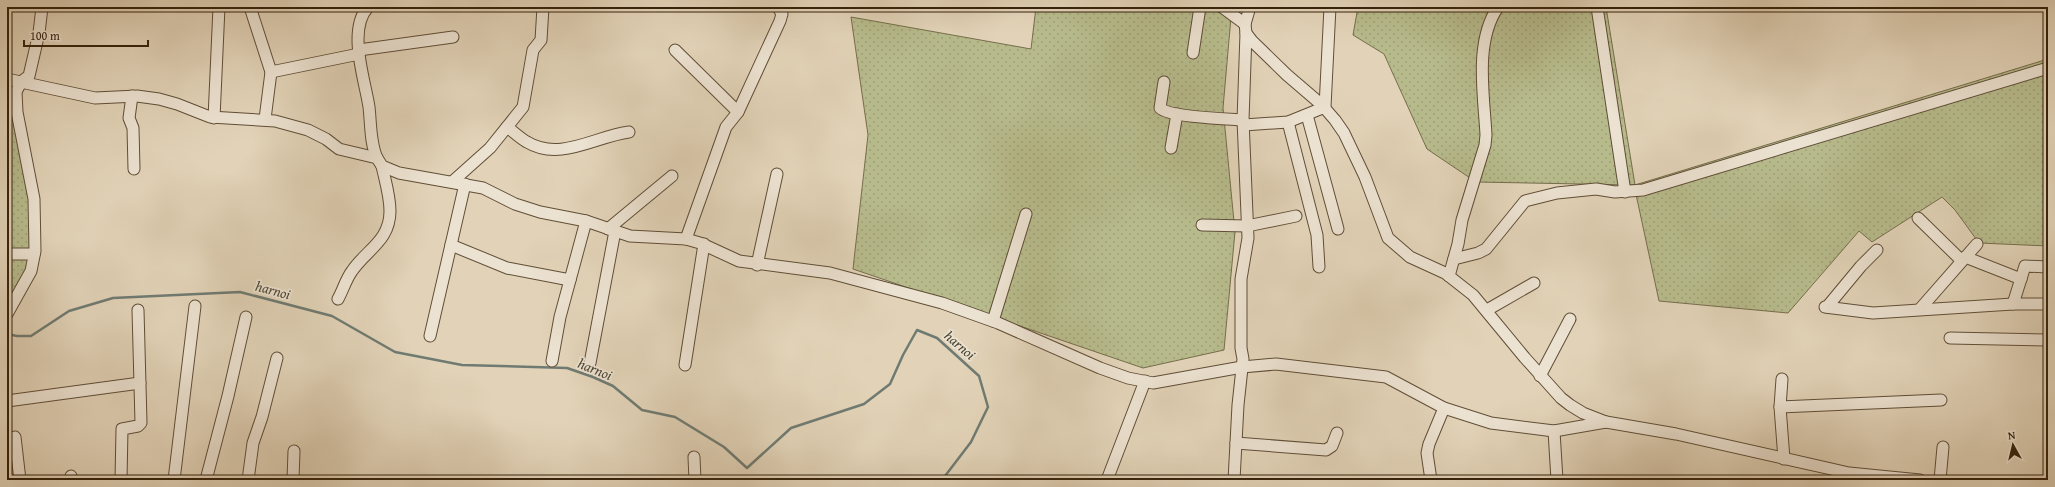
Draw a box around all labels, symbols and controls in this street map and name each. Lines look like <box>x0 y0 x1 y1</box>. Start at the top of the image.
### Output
scale bar <box>24 22 148 48</box>
text: 100 m <box>30 27 60 44</box>
water label: harnoi <box>253 276 293 304</box>
water label: harnoi <box>940 326 980 364</box>
water label: harnoi <box>575 353 616 385</box>
north arrow <box>1993 425 2033 465</box>
text: N <box>2007 427 2017 444</box>

